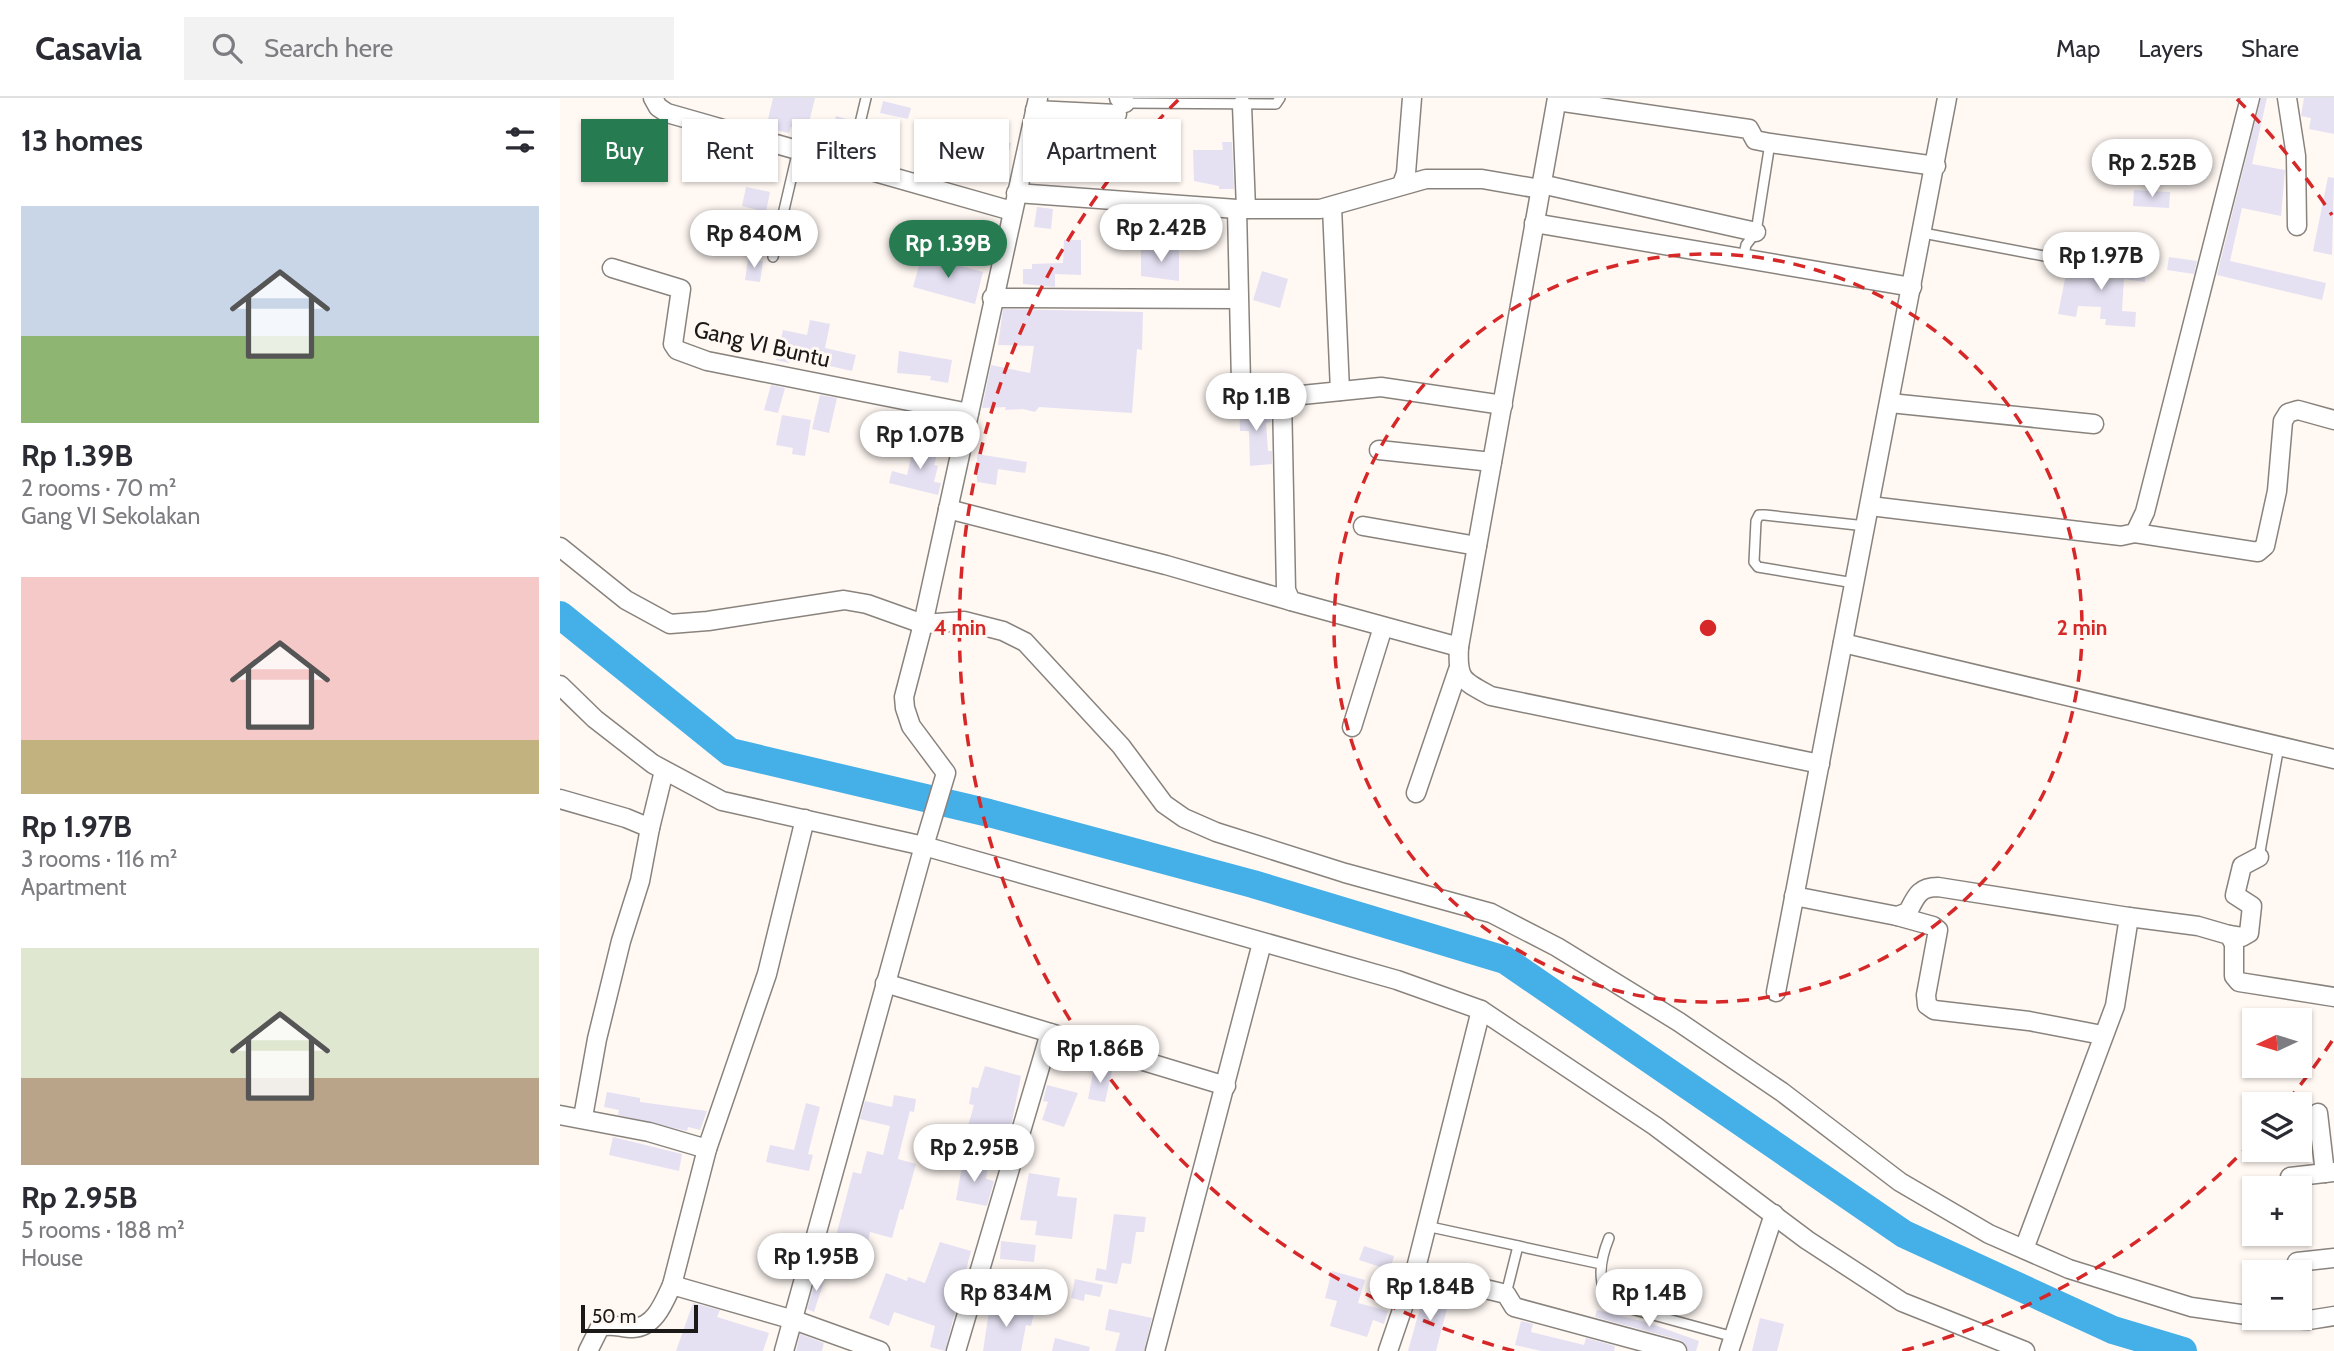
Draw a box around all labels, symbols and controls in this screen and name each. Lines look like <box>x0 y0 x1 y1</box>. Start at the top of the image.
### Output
search box <box>184 17 674 80</box>
text: Casavia <box>35 28 142 68</box>
icon: search <box>208 29 246 67</box>
text: Search here <box>264 32 393 64</box>
text: Map <box>2056 34 2100 63</box>
text: Layers <box>2138 34 2203 63</box>
text: Share <box>2241 34 2299 63</box>
chip: Buy <box>581 119 668 182</box>
chip: Rent <box>682 119 778 182</box>
chip: Filters <box>792 119 900 182</box>
chip: New <box>914 119 1009 182</box>
chip: Apartment <box>1023 119 1181 182</box>
icon: filters <box>501 121 539 159</box>
text: 13 homes <box>21 122 143 159</box>
pin: Rp 2.52B <box>2080 140 2224 199</box>
text: Rp 2.52B <box>2108 148 2196 176</box>
pin: Rp 2.42B <box>1089 204 1233 264</box>
pin: Rp 840M <box>689 211 819 270</box>
text: Rp 2.42B <box>1116 213 1206 241</box>
text: Rp 840M <box>706 219 802 247</box>
pin: Rp 1.39B <box>876 220 1020 280</box>
text: Rp 1.39B <box>905 229 991 257</box>
pin: Rp 1.97B <box>2029 232 2173 292</box>
text: Rp 1.97B <box>2059 241 2143 269</box>
icon: home <box>217 251 343 377</box>
street label: Gang VI Buntu <box>691 315 833 373</box>
pin: Rp 1.1B <box>1191 374 1321 433</box>
text: Rp 1.1B <box>1222 382 1290 410</box>
pin: Rp 1.07B <box>848 412 992 471</box>
text: Rp 1.07B <box>876 420 964 448</box>
text: Rp 1.39B <box>21 437 133 474</box>
text: 2 rooms · 70 m² <box>21 474 176 502</box>
text: Gang VI Sekolakan <box>21 502 200 530</box>
text: 4 min <box>934 615 986 640</box>
text: 2 min <box>2057 615 2107 640</box>
centre of rings <box>1696 616 1720 640</box>
icon: home <box>217 622 343 748</box>
text: Rp 1.97B <box>21 808 132 845</box>
text: 3 rooms · 116 m² <box>21 845 177 873</box>
text: Apartment <box>21 873 126 901</box>
icon: home <box>217 993 343 1119</box>
north arrow <box>2242 1008 2312 1078</box>
map controls <box>2242 1008 2312 1330</box>
pin: Rp 1.86B <box>1028 1026 1172 1085</box>
text: Rp 1.86B <box>1056 1034 1144 1062</box>
button: layers <box>2242 1092 2312 1162</box>
pin: Rp 2.95B <box>902 1124 1046 1184</box>
text: Rp 2.95B <box>929 1133 1019 1161</box>
button: + <box>2242 1176 2312 1246</box>
text: Rp 2.95B <box>21 1179 137 1216</box>
text: 5 rooms · 188 m² <box>21 1216 185 1244</box>
pin: Rp 1.95B <box>744 1234 888 1293</box>
text: Rp 1.95B <box>773 1242 859 1270</box>
text: House <box>21 1244 83 1272</box>
button: − <box>2242 1260 2312 1330</box>
pin: Rp 1.84B <box>1358 1264 1502 1323</box>
pin: Rp 834M <box>941 1270 1071 1329</box>
pin: Rp 1.4B <box>1584 1270 1714 1329</box>
text: Rp 1.84B <box>1386 1272 1474 1300</box>
text: Rp 834M <box>960 1278 1052 1306</box>
text: Rp 1.4B <box>1612 1278 1686 1306</box>
scale bar <box>581 1302 698 1334</box>
text: 50 m <box>592 1305 636 1328</box>

